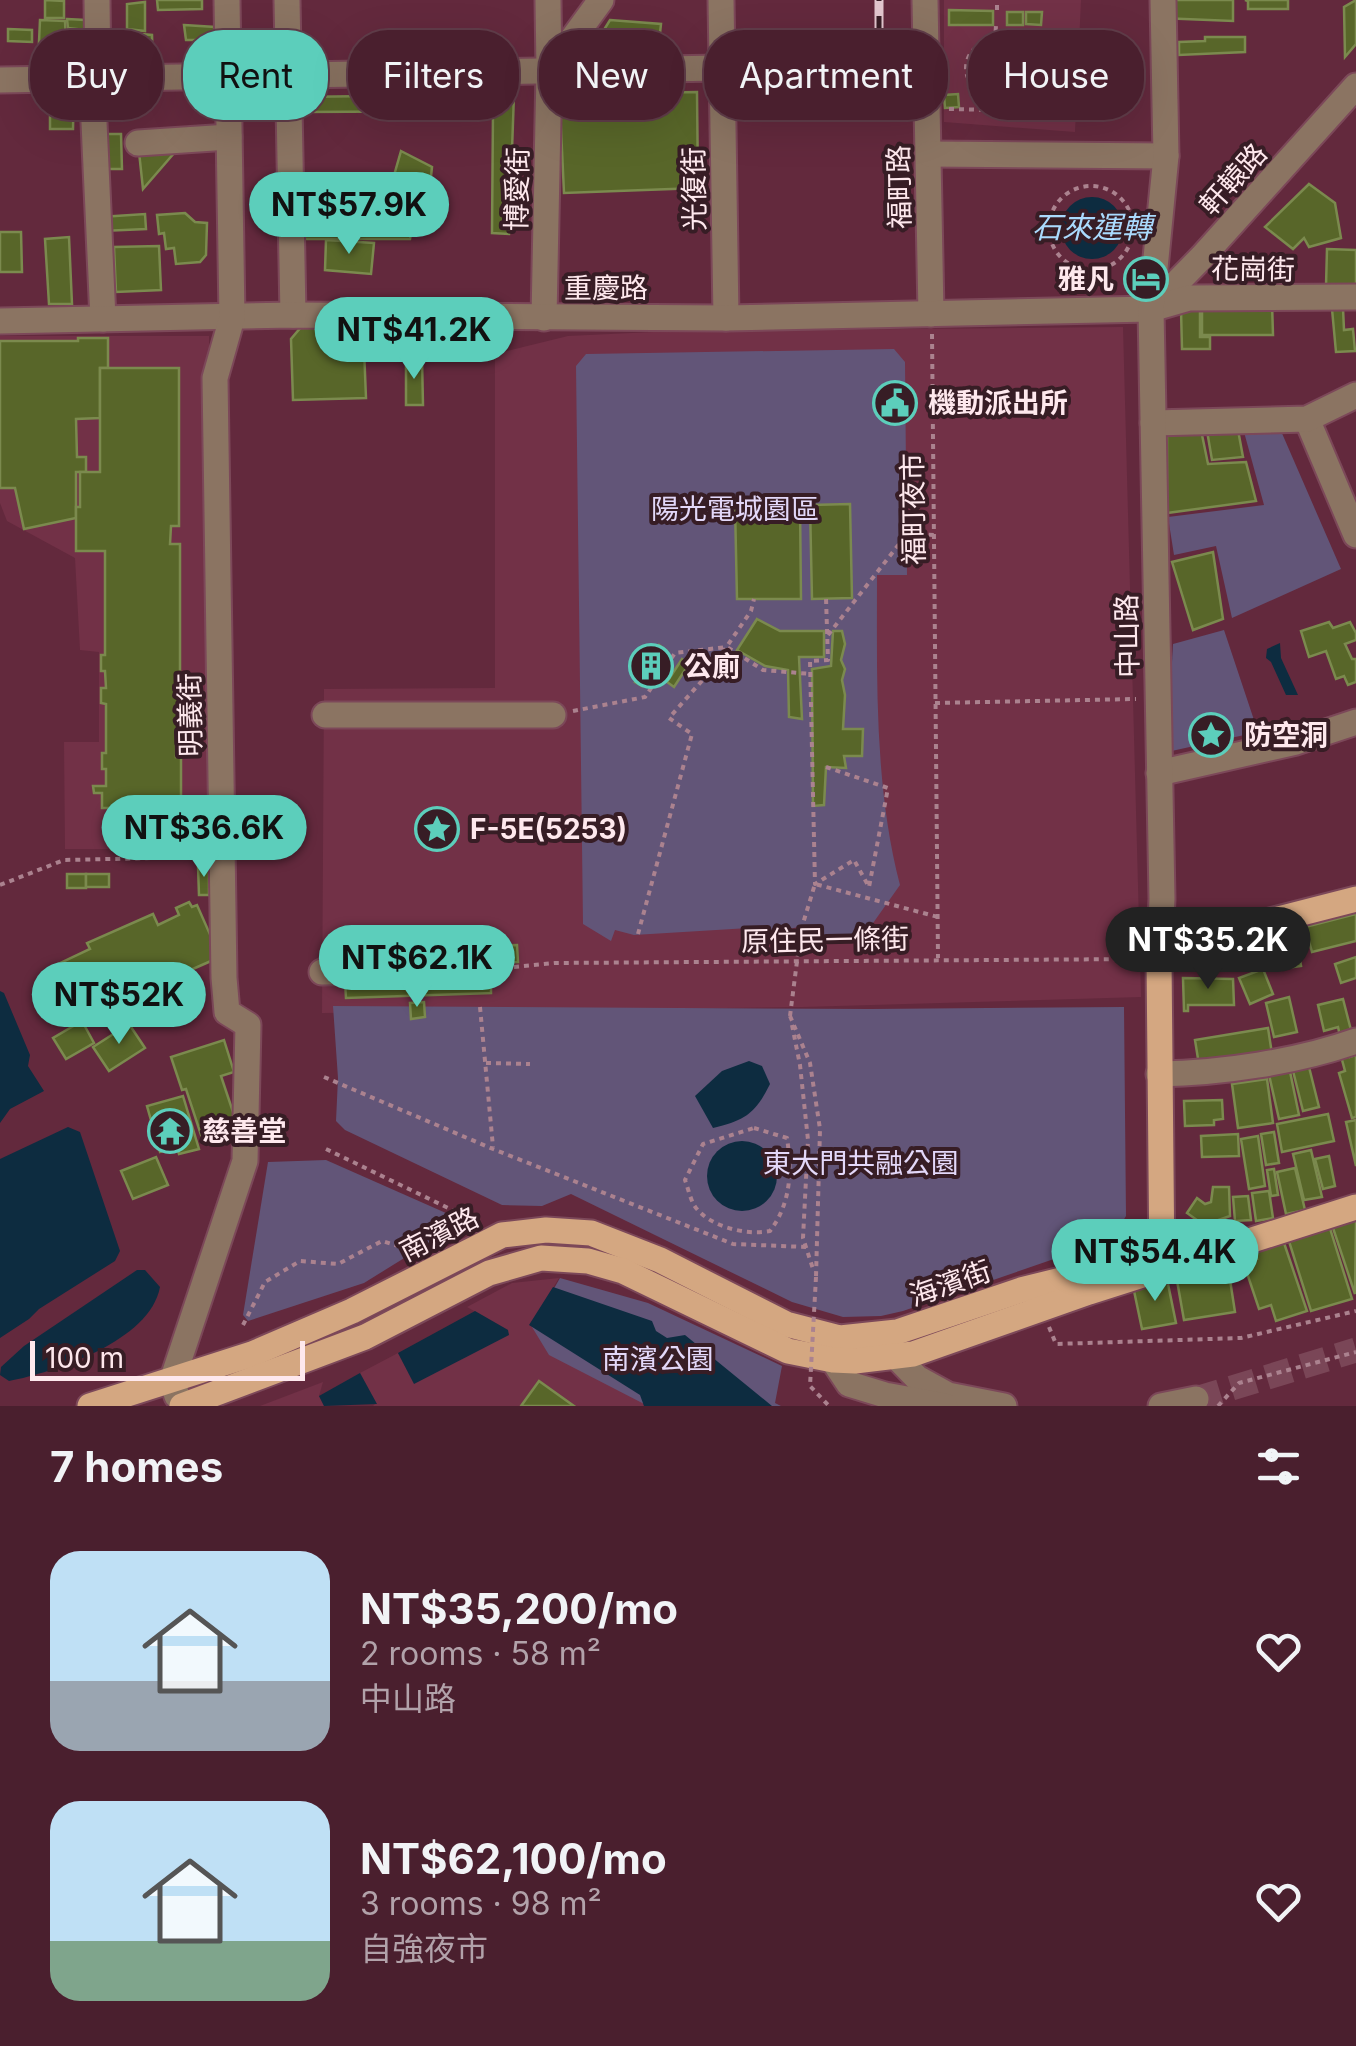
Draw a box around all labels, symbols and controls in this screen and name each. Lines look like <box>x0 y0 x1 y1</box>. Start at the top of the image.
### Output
chip: Buy <box>30 30 163 120</box>
chip: Rent <box>183 30 328 120</box>
chip: Filters <box>348 30 519 120</box>
chip: New <box>539 30 684 120</box>
chip: Apartment <box>704 30 948 120</box>
chip: House <box>968 30 1144 120</box>
street label: 軒轅路 <box>1192 136 1274 222</box>
street label: 福町路 <box>881 145 917 229</box>
street label: 博愛街 <box>499 147 535 231</box>
street label: 光復街 <box>676 147 712 231</box>
pin: NT$57.9K <box>246 172 452 257</box>
text: NT$57.9K <box>271 185 427 224</box>
water label: 石來運轉 <box>1032 209 1157 245</box>
street label: 花崗街 <box>1211 251 1295 287</box>
hotel icon: 雅凡 <box>1123 256 1169 302</box>
place label: 雅凡 <box>1058 262 1114 296</box>
street label: 重慶路 <box>564 271 648 305</box>
pin: NT$41.2K <box>311 297 517 382</box>
text: NT$41.2K <box>337 310 491 349</box>
public building icon: 機動派出所 <box>872 380 918 426</box>
place label: 機動派出所 <box>928 386 1068 420</box>
street label: 福町夜市 <box>895 453 931 565</box>
park label: 陽光電城園區 <box>651 492 819 526</box>
street label: 中山路 <box>1109 594 1145 678</box>
building icon: 公廁 <box>628 643 674 689</box>
place label: 公廁 <box>684 649 740 683</box>
street label: 明義街 <box>172 673 208 757</box>
place icon: 防空洞 <box>1188 712 1234 758</box>
place label: 防空洞 <box>1244 718 1328 752</box>
pin: NT$36.6K <box>101 795 307 880</box>
place icon: F-5E(5253) <box>414 806 460 852</box>
text: NT$36.6K <box>124 808 284 847</box>
place label: F-5E(5253) <box>470 812 627 846</box>
pin: NT$35.2K <box>1105 907 1311 992</box>
text: NT$35.2K <box>1128 920 1288 959</box>
street label: 原住民一條街 <box>741 922 909 958</box>
pin: NT$62.1K <box>314 925 520 1010</box>
text: NT$62.1K <box>341 938 493 977</box>
pin: NT$52K <box>38 962 200 1047</box>
text: NT$52K <box>54 975 184 1014</box>
temple icon: 慈善堂 <box>147 1108 193 1154</box>
place label: 慈善堂 <box>202 1114 286 1148</box>
park label: 東大門共融公園 <box>763 1146 959 1180</box>
street label: 南濱路 <box>394 1200 484 1268</box>
pin: NT$54.4K <box>1052 1219 1258 1304</box>
text: NT$54.4K <box>1073 1232 1237 1271</box>
street label: 海濱街 <box>905 1253 995 1313</box>
scale bar <box>30 1336 305 1380</box>
text: 100 m <box>45 1341 124 1375</box>
park label: 南濱公園 <box>602 1342 714 1376</box>
icon: filters <box>1251 1439 1306 1494</box>
text: 7 homes <box>50 1441 223 1492</box>
text: NT$35,200/mo <box>360 1583 678 1634</box>
icon: home <box>130 1591 250 1711</box>
icon: heart <box>1251 1624 1306 1679</box>
text: 2 rooms · 58 m² <box>360 1634 601 1673</box>
text: 中山路 <box>360 1679 456 1718</box>
text: NT$62,100/mo <box>360 1833 667 1884</box>
icon: home <box>130 1841 250 1961</box>
icon: heart <box>1251 1874 1306 1929</box>
text: 3 rooms · 98 m² <box>360 1884 602 1923</box>
text: 自強夜市 <box>360 1929 488 1968</box>

